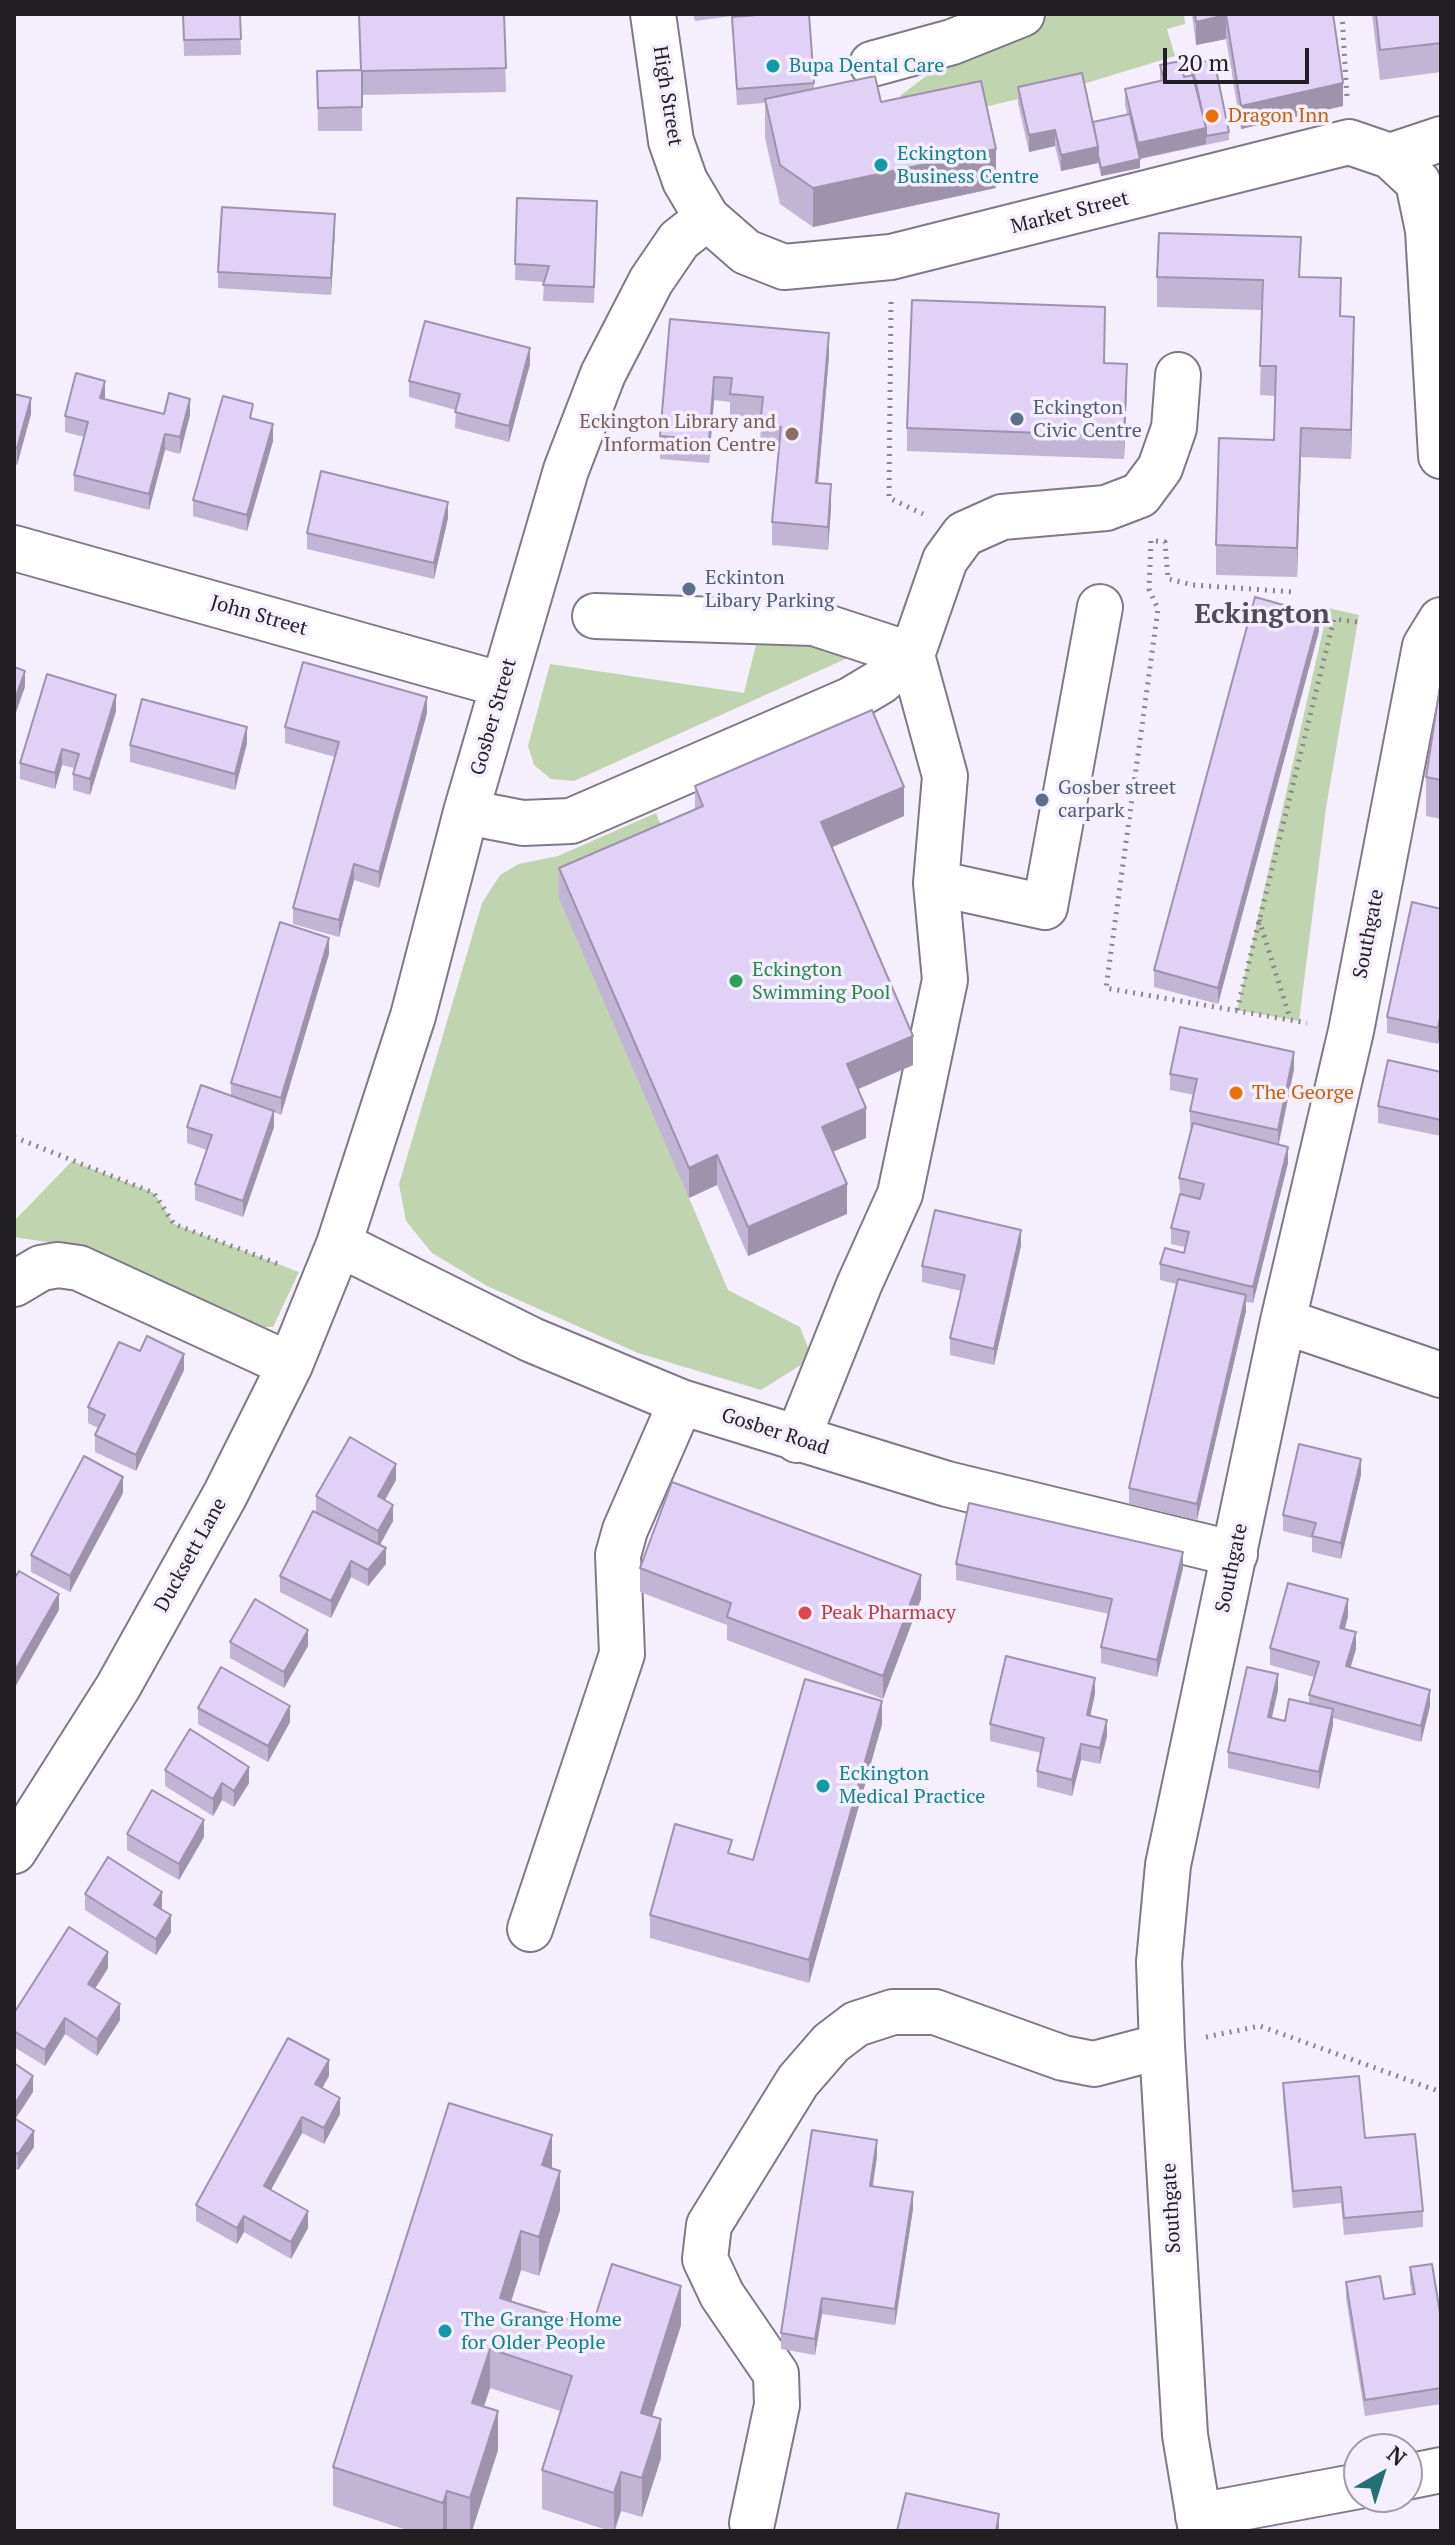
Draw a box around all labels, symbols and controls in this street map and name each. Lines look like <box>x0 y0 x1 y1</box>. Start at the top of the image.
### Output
scale bar <box>1167 32 1313 82</box>
street label: High Street <box>647 44 687 148</box>
text: 20 m <box>1177 46 1229 78</box>
place label: Bupa Dental Care <box>789 54 944 78</box>
marker: Bupa Dental Care <box>764 57 782 75</box>
place label: Dragon Inn <box>1228 104 1329 128</box>
marker: Dragon Inn <box>1203 107 1221 125</box>
place label: Eckington Business Centre <box>897 142 1039 189</box>
marker: Eckington Business Centre <box>872 156 890 174</box>
street label: Market Street <box>1008 187 1132 239</box>
place label: Eckington Civic Centre <box>1033 396 1142 443</box>
place label: Eckington Library and Information Centre <box>579 410 776 457</box>
marker: Eckington Civic Centre <box>1008 410 1026 428</box>
marker: Eckington Library and Information Centre <box>783 425 801 443</box>
place label: Eckinton Libary Parking <box>705 566 834 613</box>
marker: Eckinton Libary Parking <box>680 580 698 598</box>
street label: John Street <box>208 591 310 641</box>
district label: Eckington <box>1194 598 1330 632</box>
street label: Gosber Street <box>466 656 522 778</box>
place label: Gosber street carpark <box>1058 776 1176 823</box>
marker: Gosber street carpark <box>1033 791 1051 809</box>
street label: Southgate <box>1349 887 1389 981</box>
place label: Eckington Swimming Pool <box>752 958 891 1005</box>
marker: Eckington Swimming Pool <box>727 972 745 990</box>
place label: The George <box>1252 1081 1354 1105</box>
marker: The George <box>1227 1084 1245 1102</box>
street label: Gosber Road <box>718 1403 832 1461</box>
street label: Ducksett Lane <box>150 1494 232 1616</box>
street label: Southgate <box>1211 1521 1253 1615</box>
place label: Peak Pharmacy <box>821 1601 956 1625</box>
marker: Peak Pharmacy <box>796 1604 814 1622</box>
place label: Eckington Medical Practice <box>839 1762 985 1809</box>
marker: Eckington Medical Practice <box>814 1777 832 1795</box>
street label: Southgate <box>1158 2162 1186 2254</box>
place label: The Grange Home for Older People <box>461 2308 622 2355</box>
marker: The Grange Home for Older People <box>436 2322 454 2340</box>
north arrow <box>1343 2433 1423 2513</box>
text: N <box>1382 2439 1413 2472</box>

